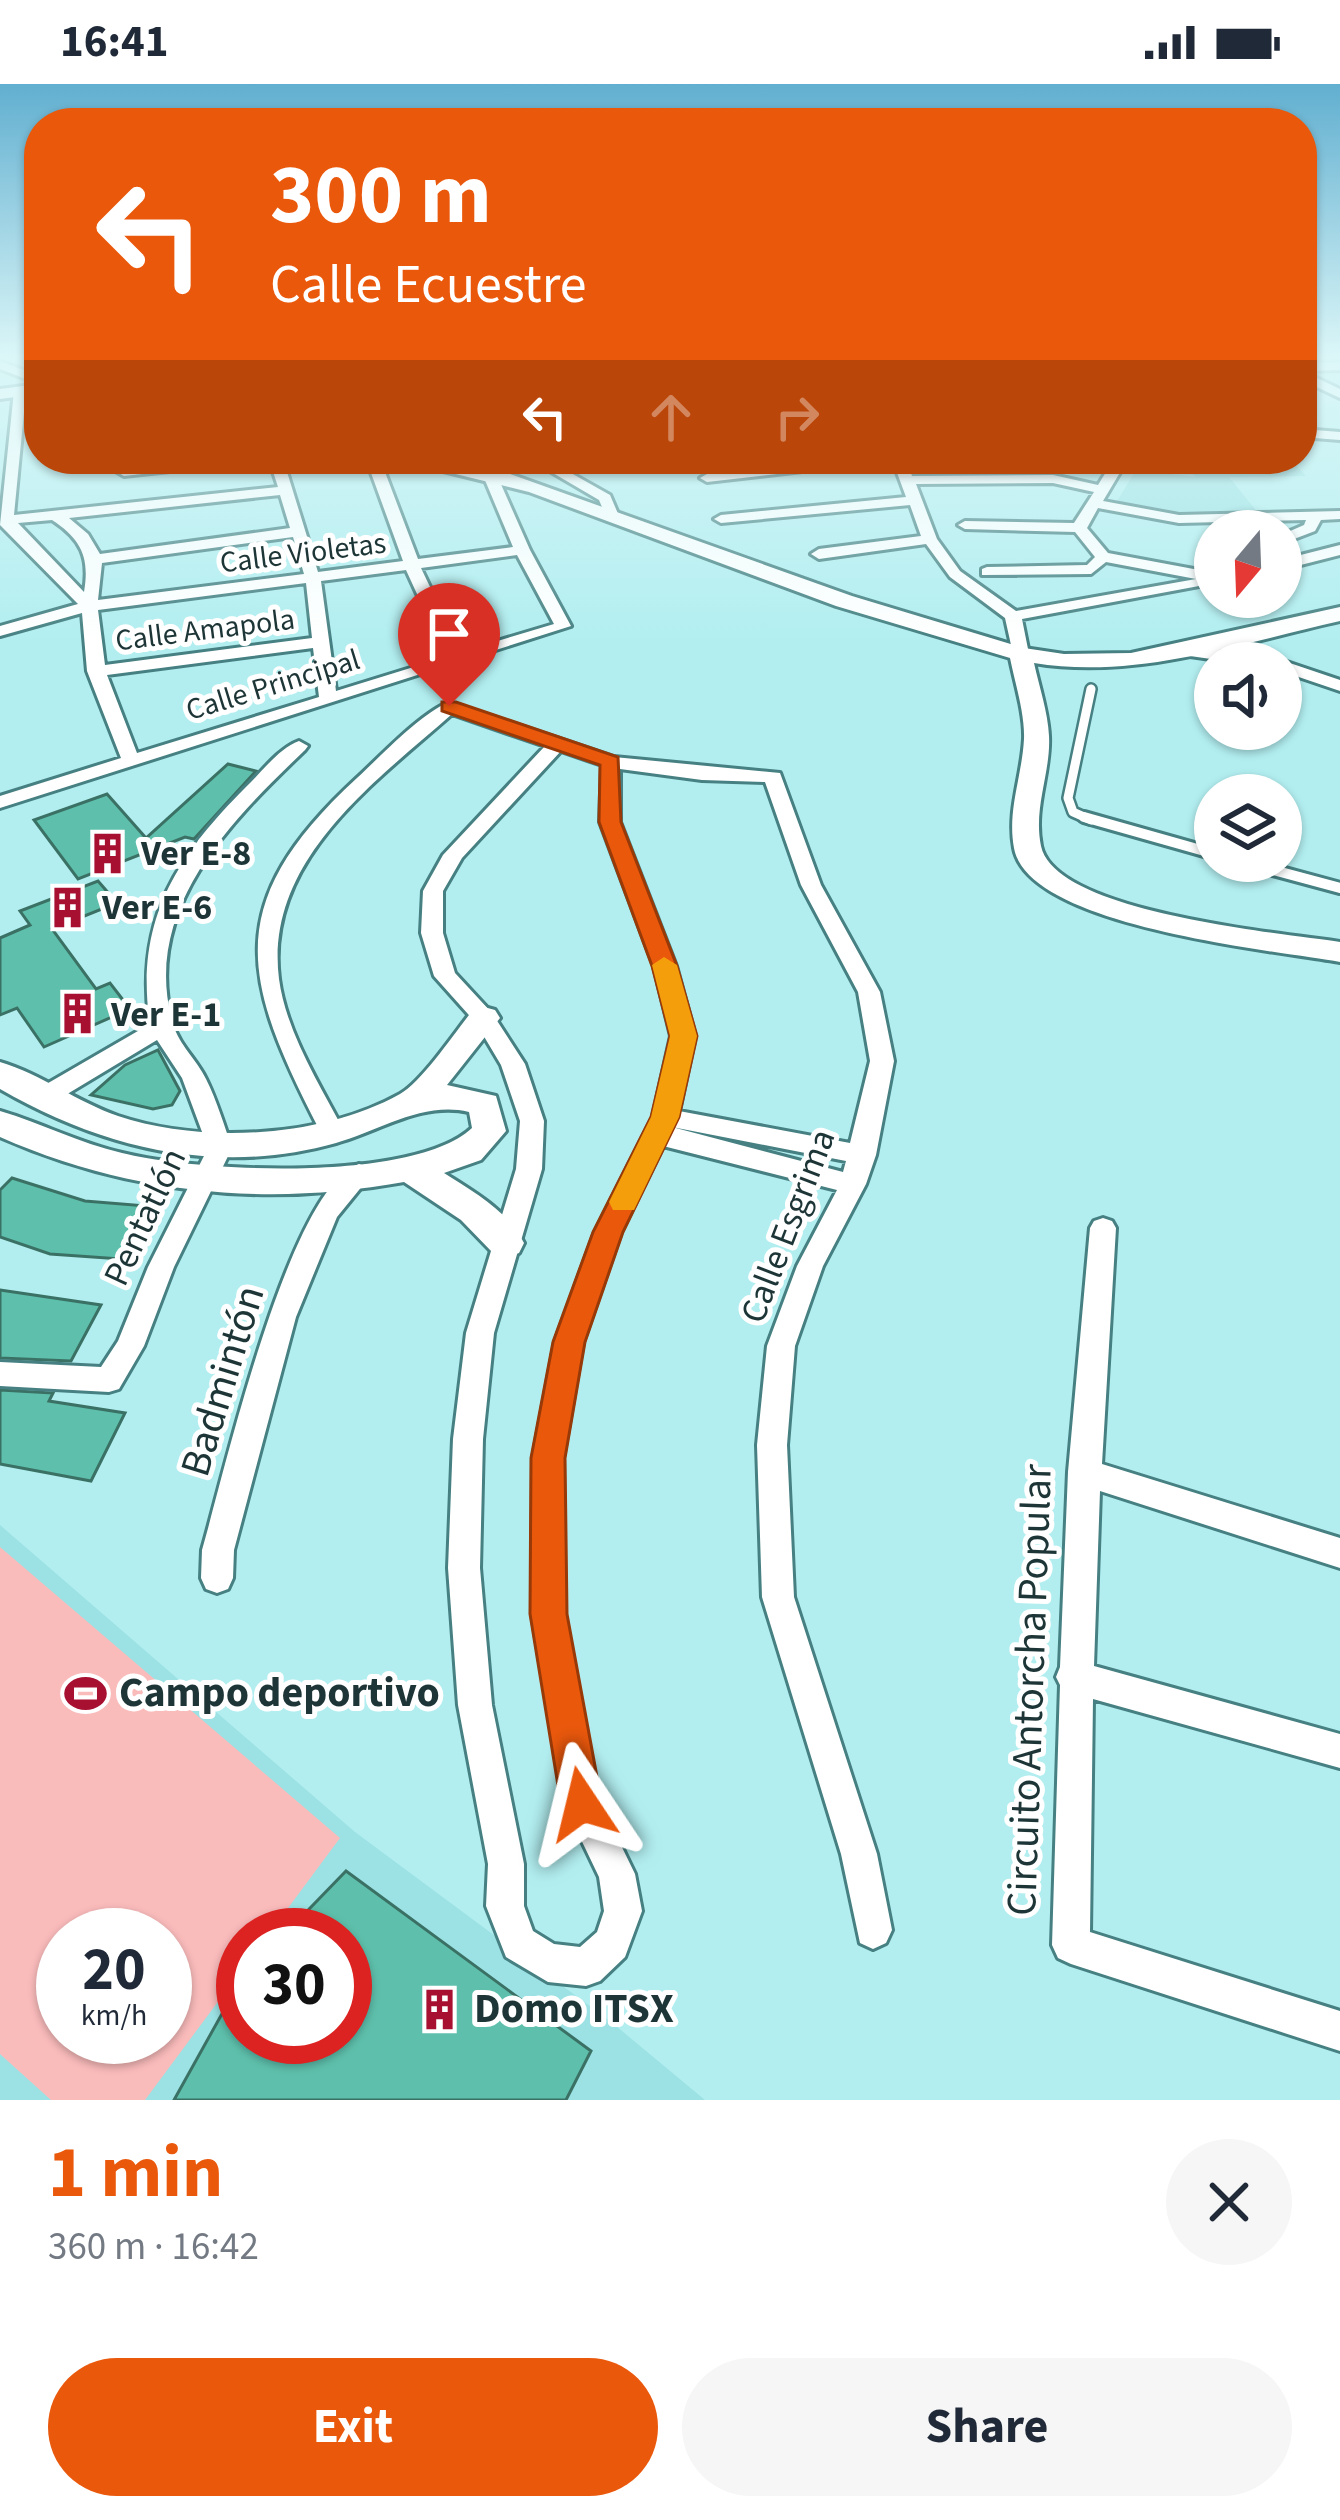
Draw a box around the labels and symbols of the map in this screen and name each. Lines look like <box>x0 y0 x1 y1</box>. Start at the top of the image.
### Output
north arrow <box>1194 510 1302 618</box>
street label: Calle Violetas <box>218 521 388 585</box>
pin <box>398 583 500 706</box>
street label: Calle Amapola <box>113 598 297 662</box>
street label: Calle Principal <box>181 638 365 732</box>
place label: Ver E-8 <box>140 828 251 879</box>
building icon: Ver E-8 <box>84 830 130 876</box>
place label: Ver E-6 <box>101 882 212 933</box>
building icon: Ver E-6 <box>45 884 91 930</box>
place label: Ver E-1 <box>110 989 221 1040</box>
building icon: Ver E-1 <box>54 991 100 1037</box>
street label: Calle Esgrima <box>728 1122 848 1330</box>
street label: Pentatlón <box>91 1140 199 1294</box>
street label: Badmintón <box>166 1278 280 1484</box>
street label: Circuito Antorcha Popular <box>992 1463 1068 1917</box>
place label: Campo deportivo <box>119 1663 440 1723</box>
sports icon: Campo deportivo <box>62 1670 108 1716</box>
position arrow <box>519 1741 645 1867</box>
speed limit sign: 30 <box>216 1908 372 2064</box>
place label: Domo ITSX <box>474 1979 674 2039</box>
building icon: Domo ITSX <box>417 1986 463 2032</box>

